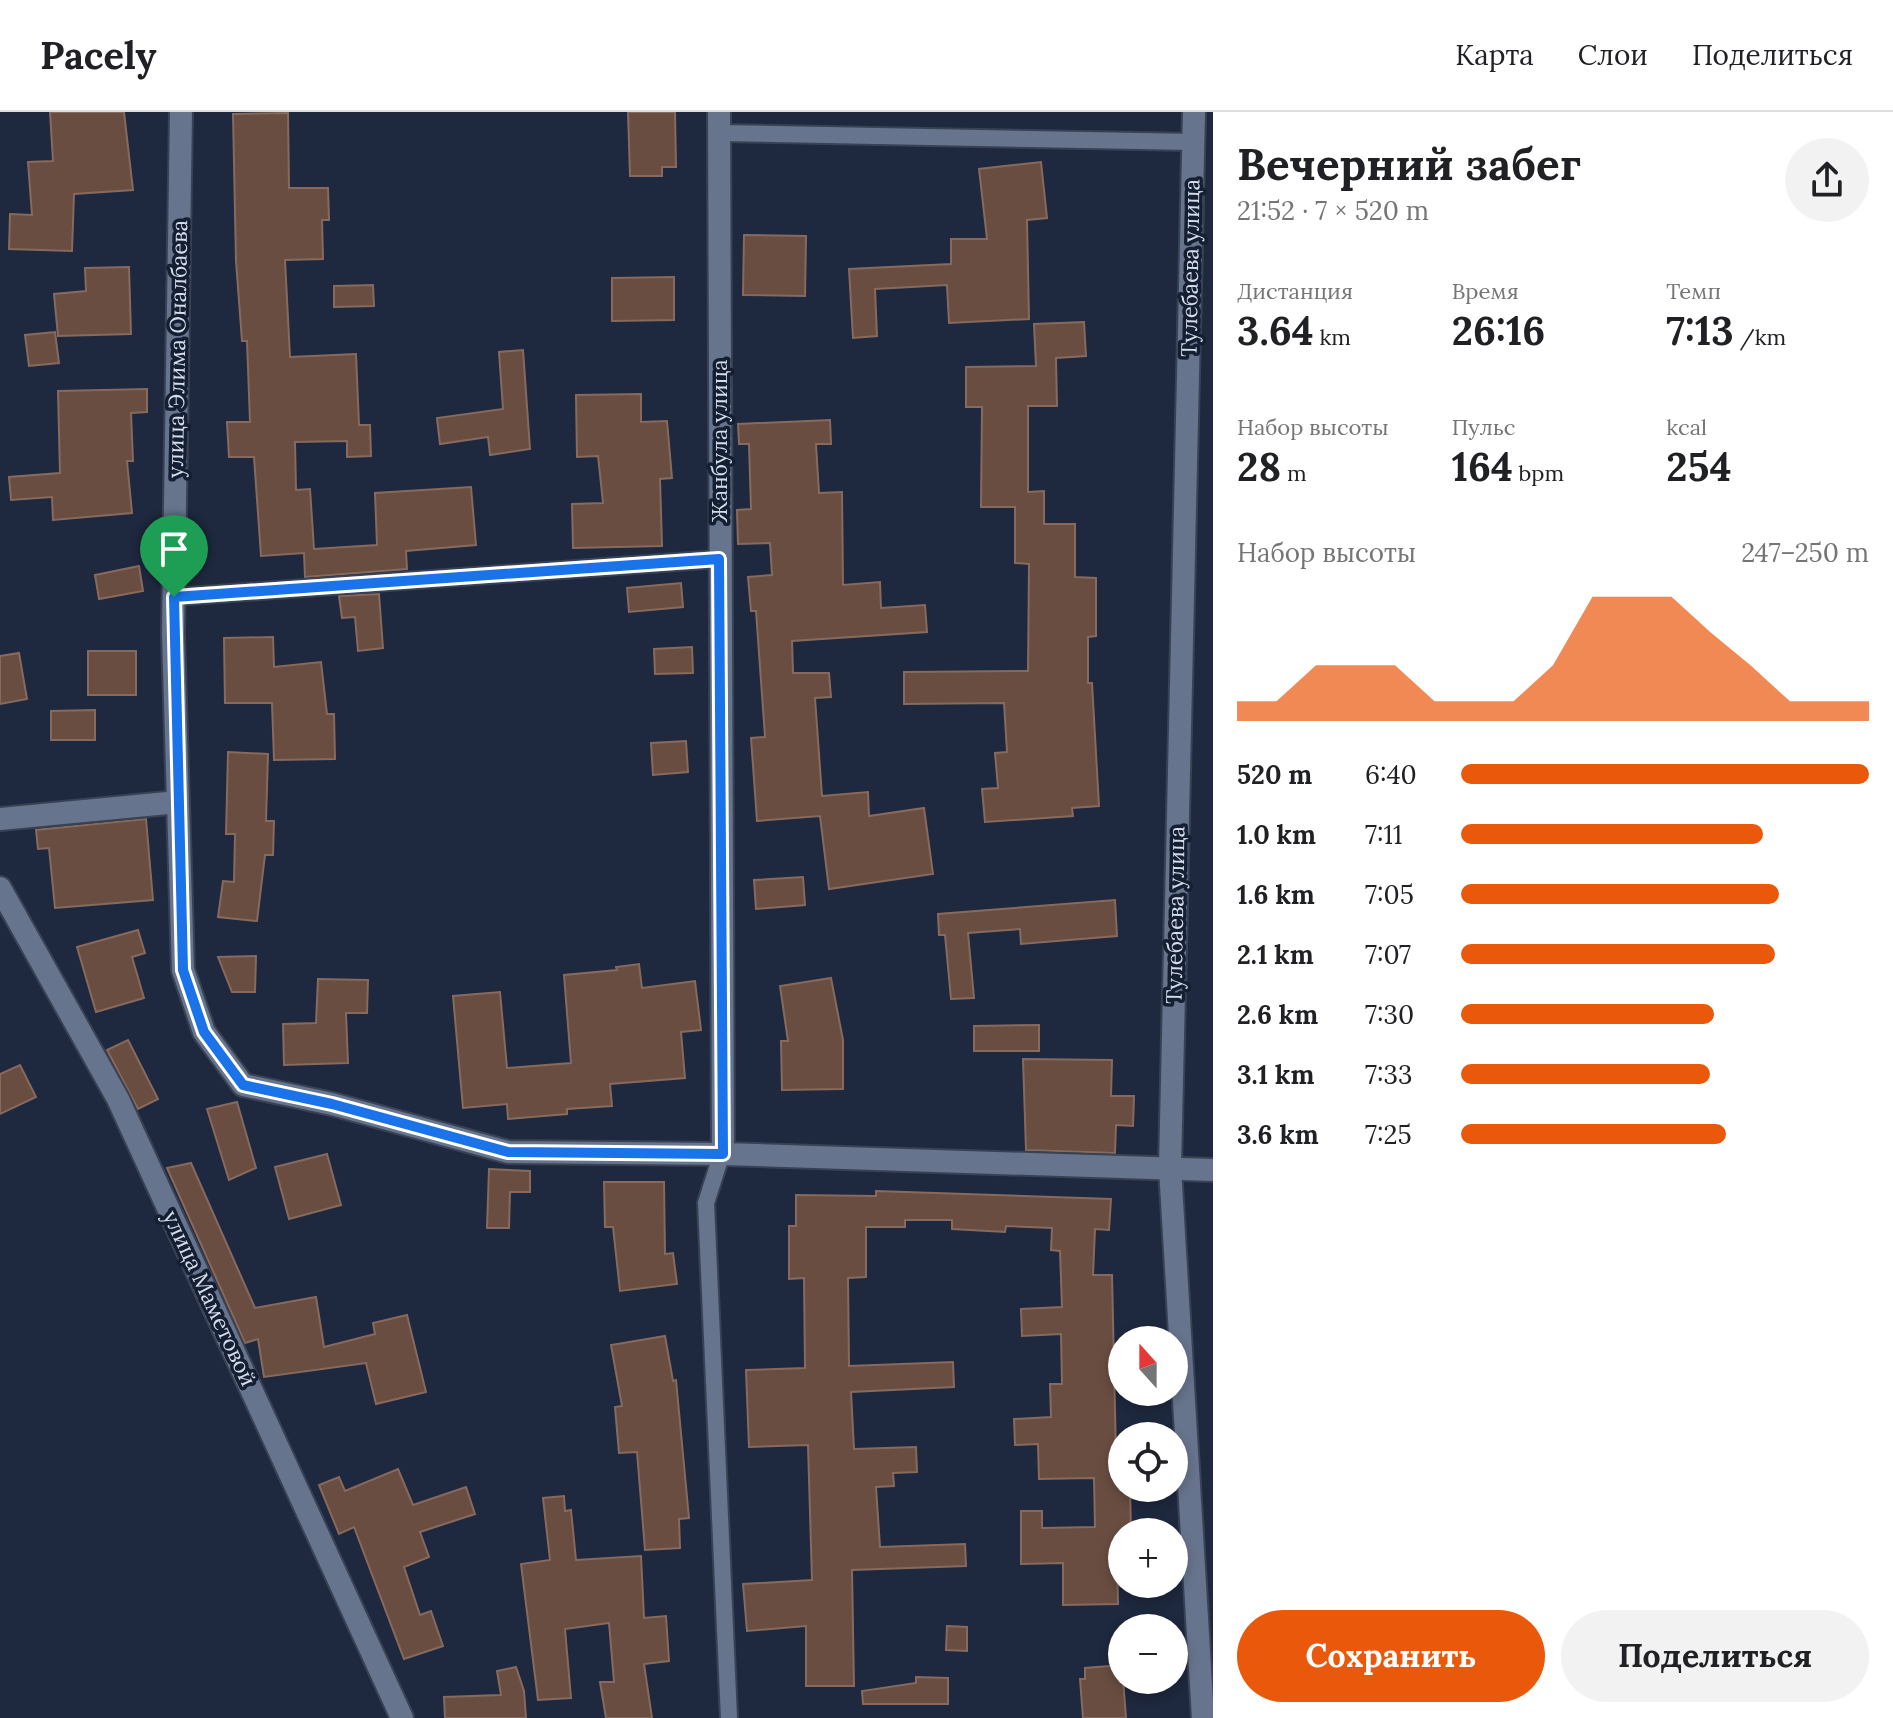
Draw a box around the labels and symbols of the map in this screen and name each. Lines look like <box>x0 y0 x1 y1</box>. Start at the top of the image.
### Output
street label: Тулебаева улица <box>1174 179 1206 357</box>
street label: улица Элима Оналбаева <box>161 220 193 478</box>
street label: Жанбула улица <box>705 359 733 523</box>
pin <box>140 515 208 597</box>
street label: Тулебаева улица <box>1159 826 1191 1004</box>
street label: улица Маметовой <box>157 1206 263 1390</box>
north arrow <box>1108 1326 1188 1406</box>

